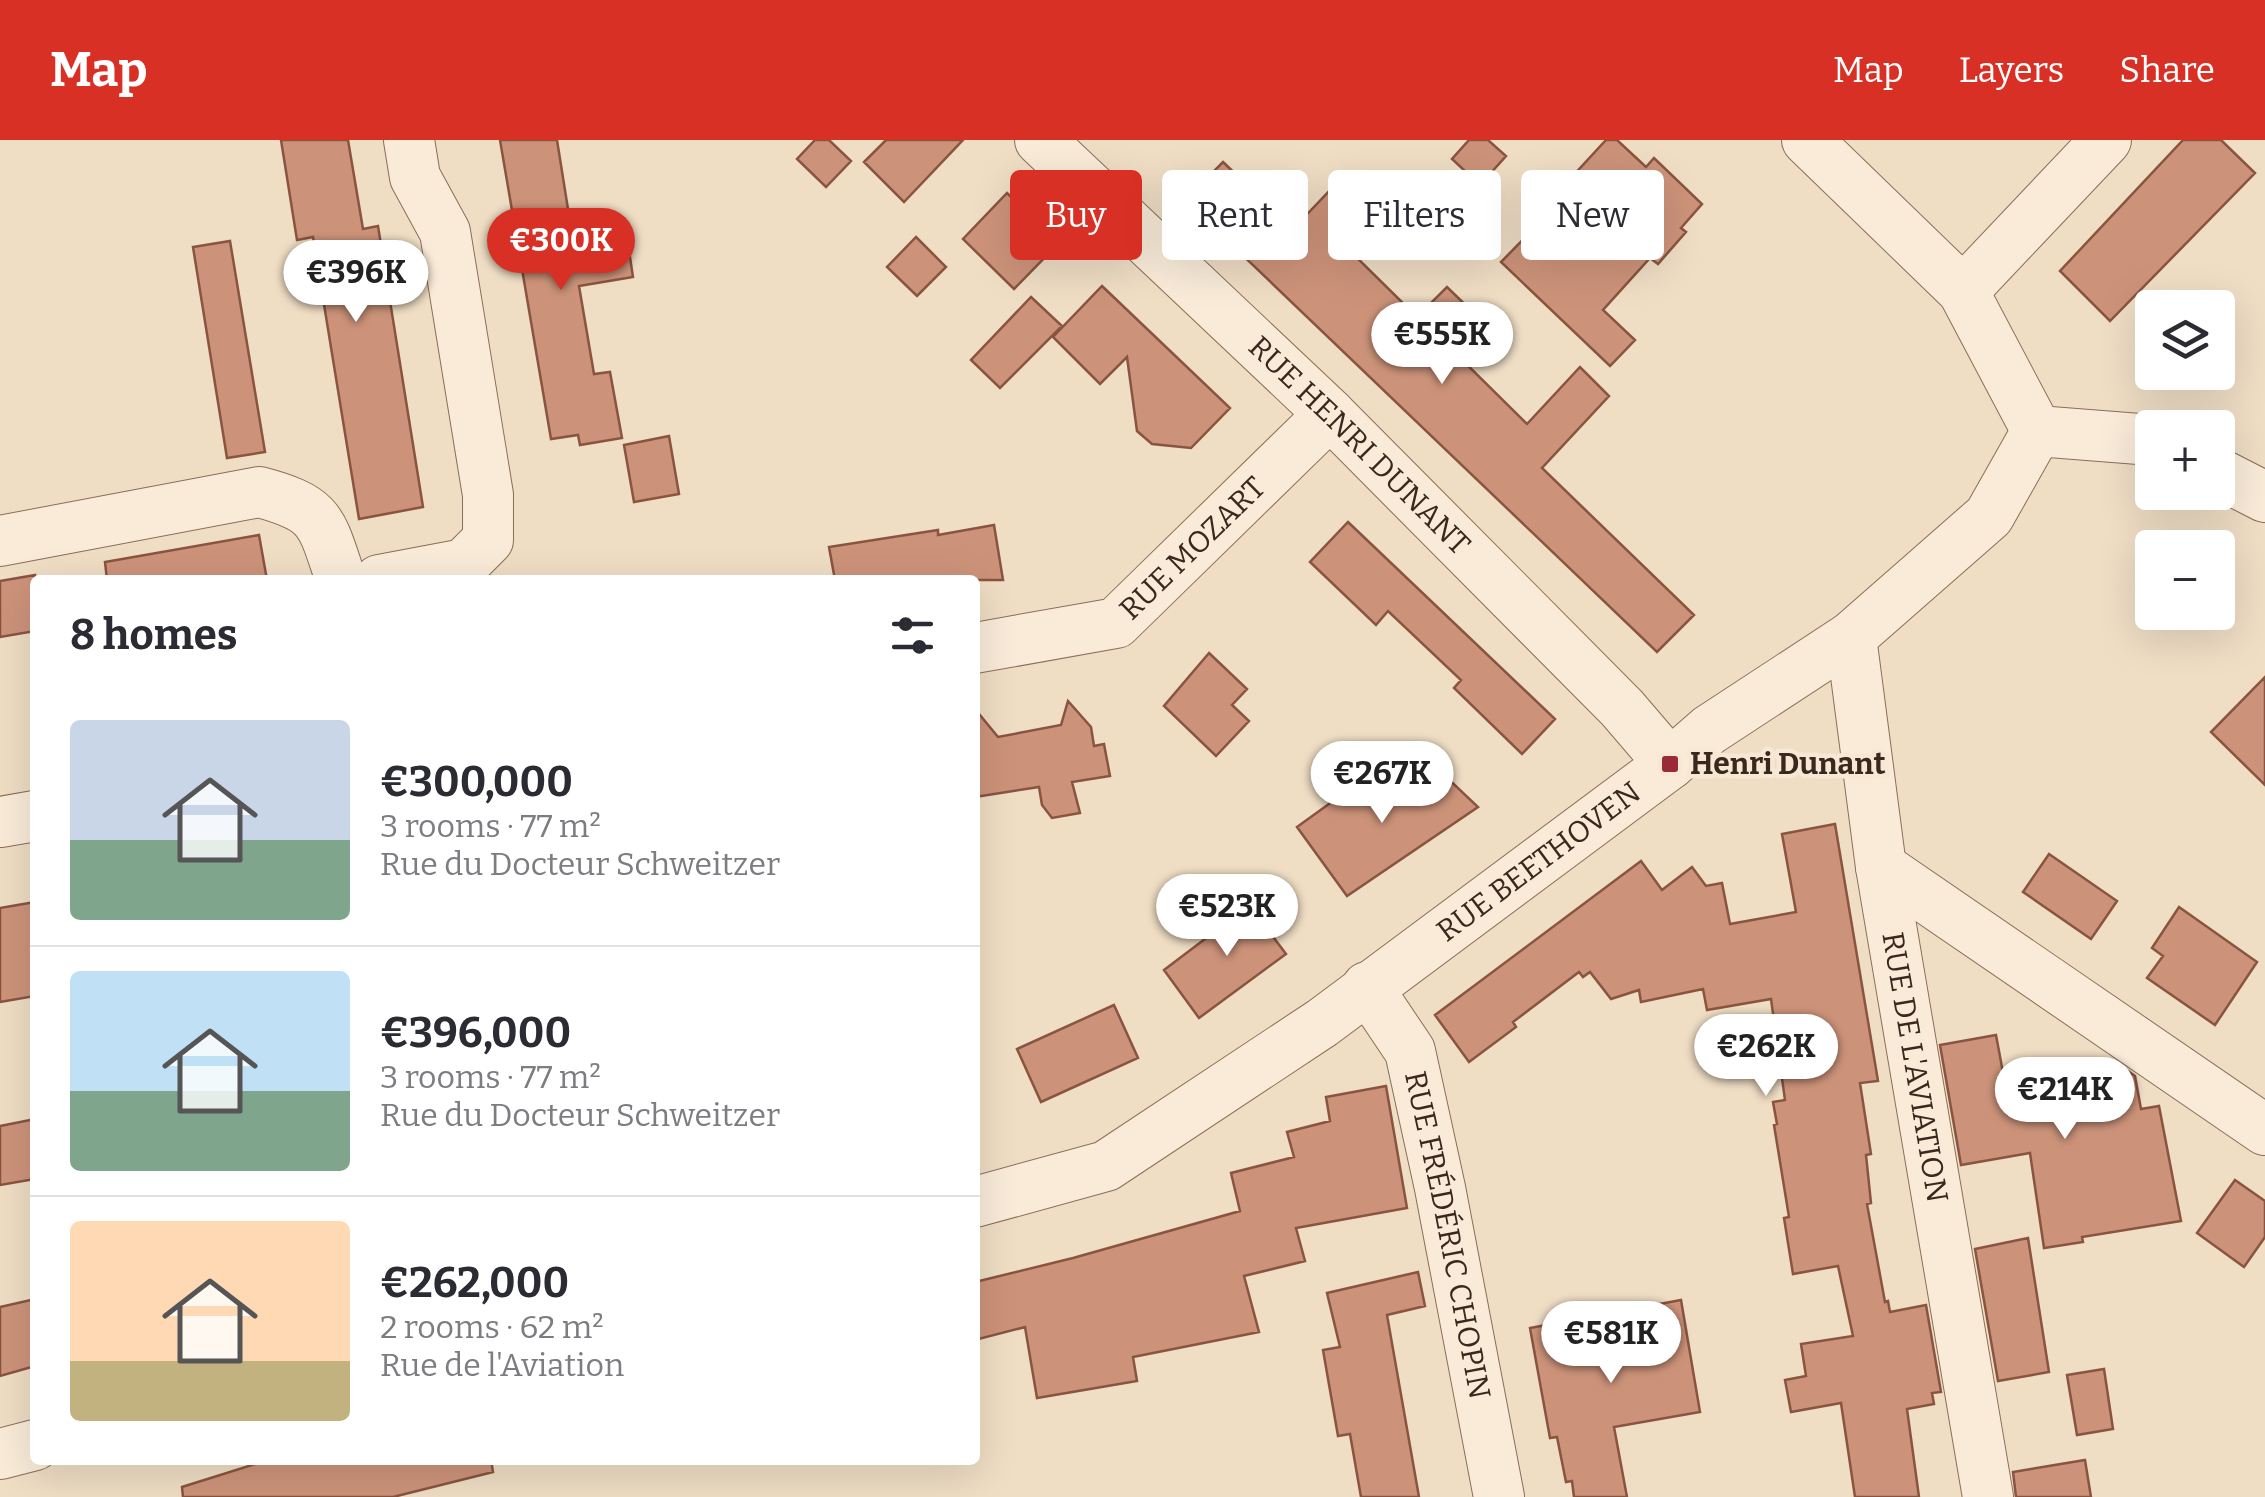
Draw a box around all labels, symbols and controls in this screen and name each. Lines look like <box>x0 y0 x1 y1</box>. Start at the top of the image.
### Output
text: Map <box>50 41 147 99</box>
text: Map <box>1833 49 1904 91</box>
text: Layers <box>1959 49 2064 91</box>
text: Share <box>2119 49 2215 91</box>
chip: Buy <box>1010 170 1142 260</box>
chip: Rent <box>1162 170 1308 260</box>
chip: Filters <box>1328 170 1501 260</box>
chip: New <box>1521 170 1664 260</box>
pin: €300K <box>491 208 631 293</box>
text: €300K <box>509 221 613 259</box>
pin: €396K <box>286 240 426 325</box>
text: €396K <box>305 253 407 291</box>
map controls <box>2135 290 2235 630</box>
button: layers <box>2135 290 2235 390</box>
pin: €555K <box>1372 302 1512 387</box>
text: €555K <box>1393 315 1491 353</box>
street label: RUE HENRI DUNANT <box>1241 329 1478 562</box>
button: + <box>2135 410 2235 510</box>
street label: RUE MOZART <box>1112 469 1273 627</box>
button: − <box>2135 530 2235 630</box>
icon: filters <box>885 608 940 663</box>
text: 8 homes <box>70 610 238 660</box>
pin: €267K <box>1312 741 1452 826</box>
place label: Henri Dunant <box>1690 746 1886 782</box>
marker: Henri Dunant <box>1659 753 1681 775</box>
text: €267K <box>1333 754 1431 792</box>
text: €300,000 <box>380 757 573 807</box>
icon: home <box>150 760 270 880</box>
street label: RUE BEETHOVEN <box>1430 774 1648 949</box>
text: 3 rooms · 77 m² <box>380 807 601 845</box>
text: Rue du Docteur Schweitzer <box>380 845 780 883</box>
pin: €523K <box>1157 874 1297 959</box>
text: €523K <box>1178 887 1276 925</box>
street label: RUE DE L'AVIATION <box>1874 929 1956 1205</box>
text: €396,000 <box>380 1008 571 1058</box>
icon: home <box>150 1011 270 1131</box>
pin: €262K <box>1696 1014 1836 1099</box>
text: €262K <box>1716 1027 1816 1065</box>
pin: €214K <box>1995 1057 2135 1142</box>
text: 3 rooms · 77 m² <box>380 1058 601 1096</box>
street label: RUE FRÉDÉRIC CHOPIN <box>1397 1068 1498 1402</box>
text: €214K <box>2017 1070 2113 1108</box>
text: Rue du Docteur Schweitzer <box>380 1096 780 1134</box>
text: €262,000 <box>380 1258 569 1308</box>
icon: home <box>150 1261 270 1381</box>
pin: €581K <box>1541 1301 1681 1386</box>
text: 2 rooms · 62 m² <box>380 1308 604 1346</box>
text: €581K <box>1563 1314 1659 1352</box>
text: Rue de l'Aviation <box>380 1346 624 1384</box>

